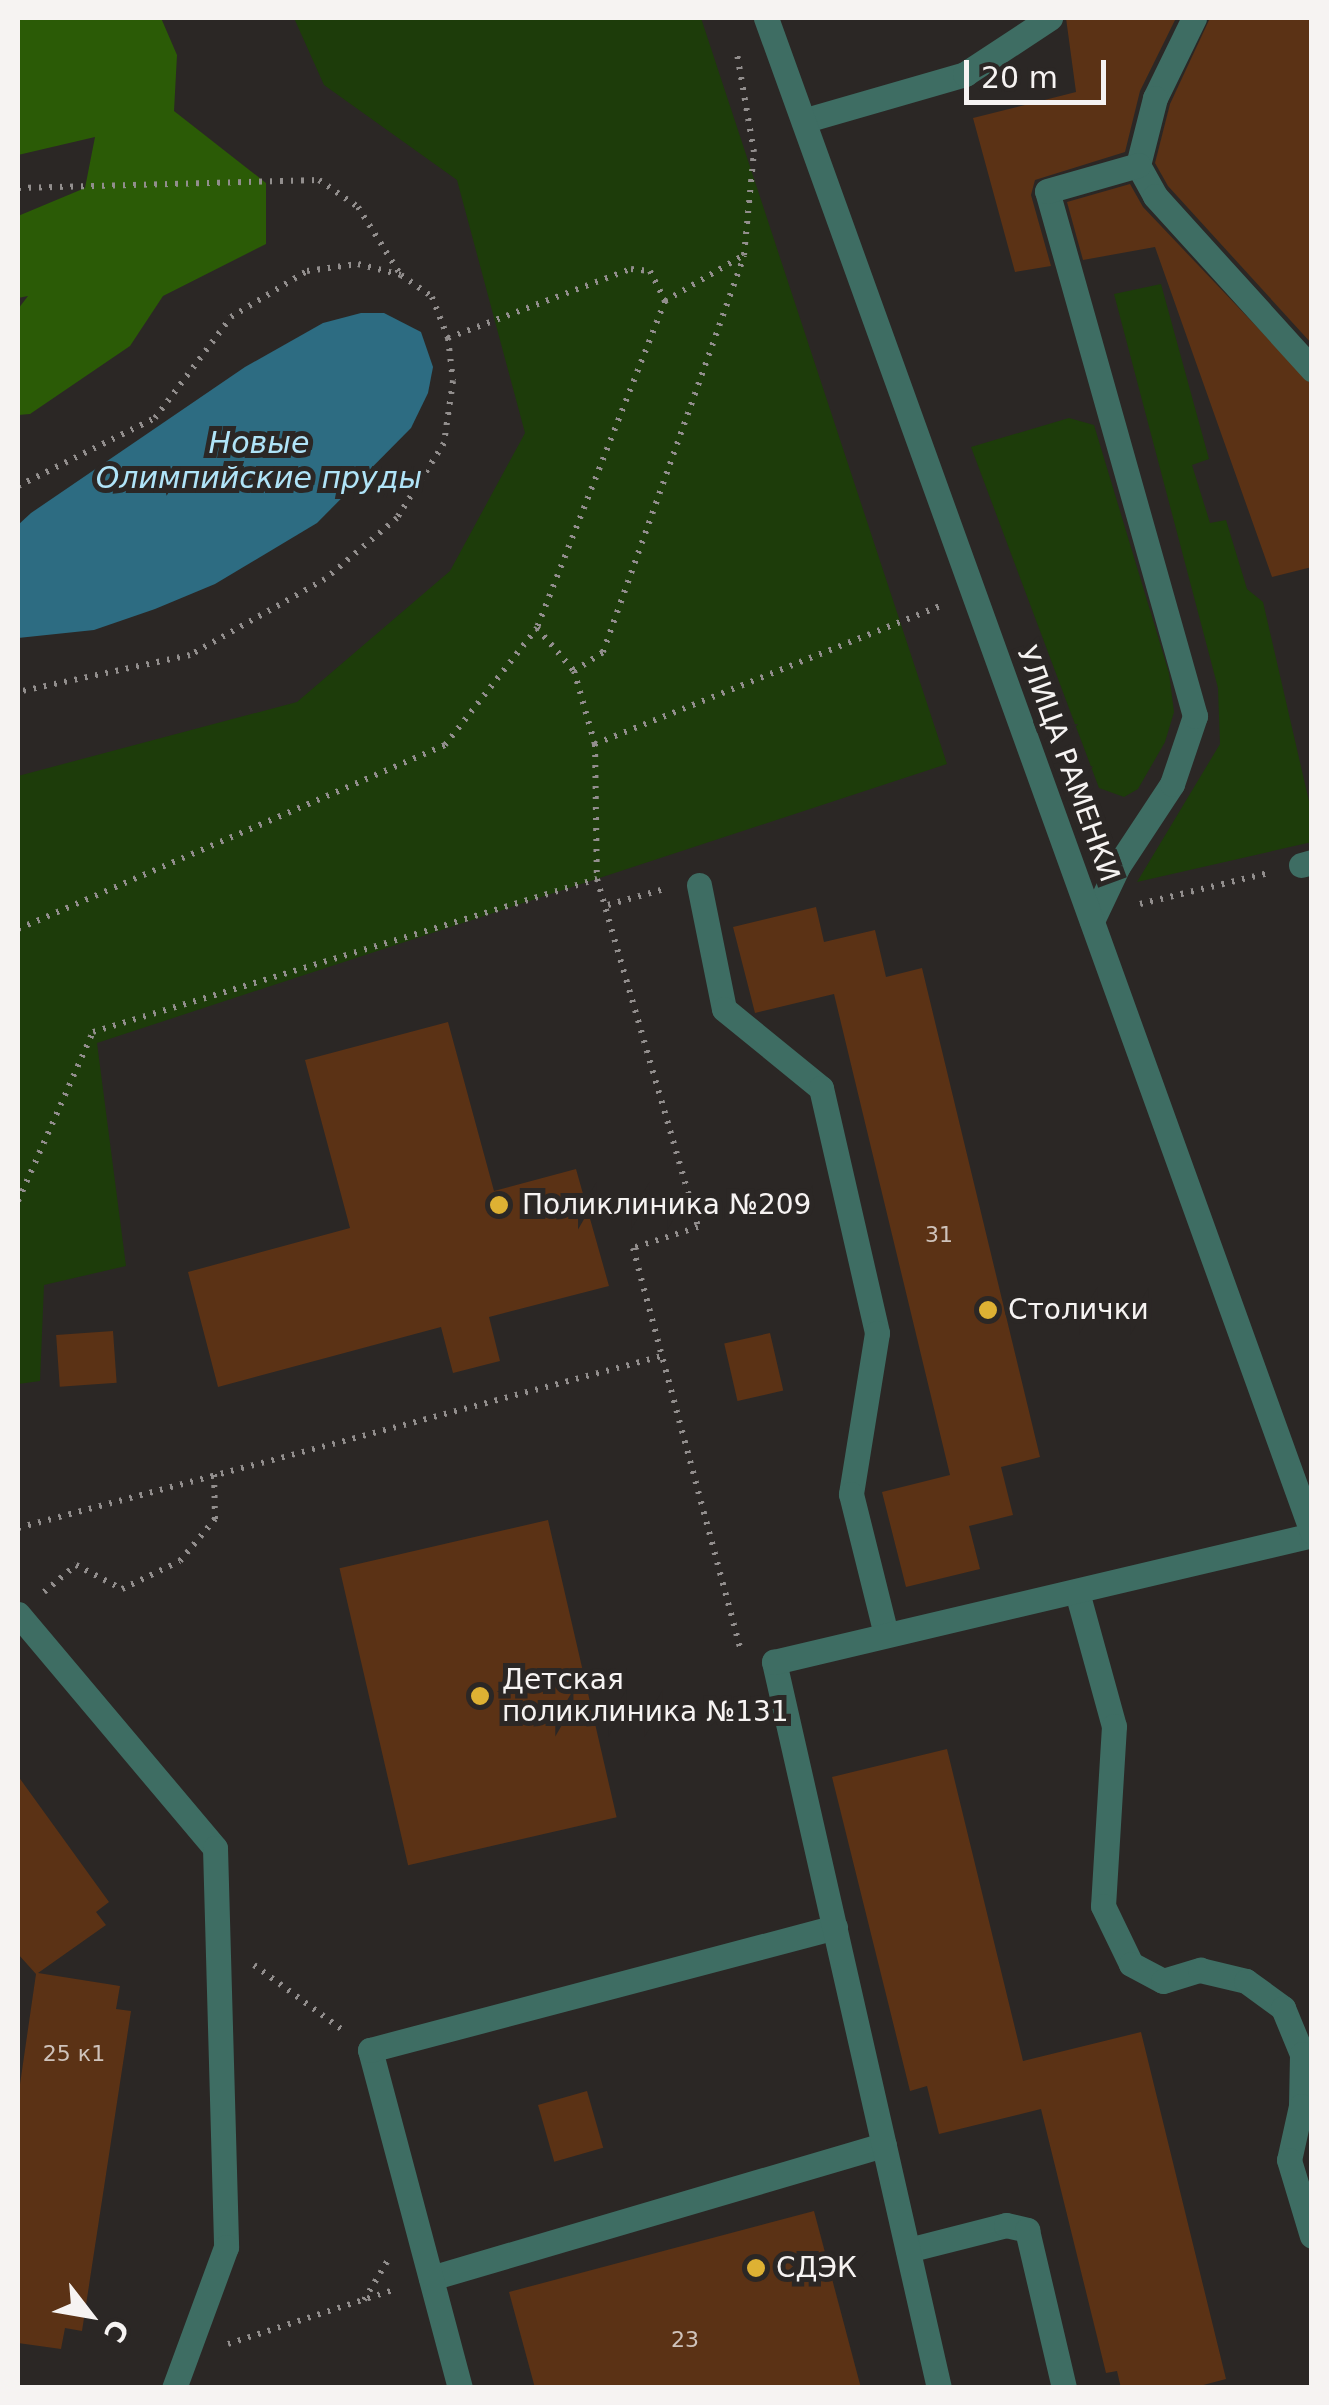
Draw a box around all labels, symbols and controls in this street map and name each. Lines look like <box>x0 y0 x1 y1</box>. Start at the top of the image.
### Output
scale bar <box>969 40 1112 102</box>
text: 20 m <box>981 60 1058 95</box>
water label: Новые Олимпийские пруды <box>96 425 422 496</box>
street label: УЛИЦА РАМЕНКИ <box>1010 641 1126 887</box>
place label: Поликлиника №209 <box>522 1188 811 1222</box>
marker: Поликлиника №209 <box>486 1192 512 1218</box>
house number: 31 <box>925 1222 953 1248</box>
place label: Столички <box>1008 1293 1149 1327</box>
marker: Столички <box>977 1299 999 1321</box>
place label: Детская поликлиника №131 <box>502 1663 789 1729</box>
marker: Детская поликлиника №131 <box>467 1683 493 1709</box>
house number: 25 к1 <box>43 2041 105 2067</box>
place label: СДЭК <box>776 2251 857 2285</box>
marker: СДЭК <box>745 2257 767 2279</box>
north arrow <box>40 2265 140 2365</box>
text: С <box>97 2313 136 2348</box>
house number: 23 <box>671 2327 699 2353</box>

